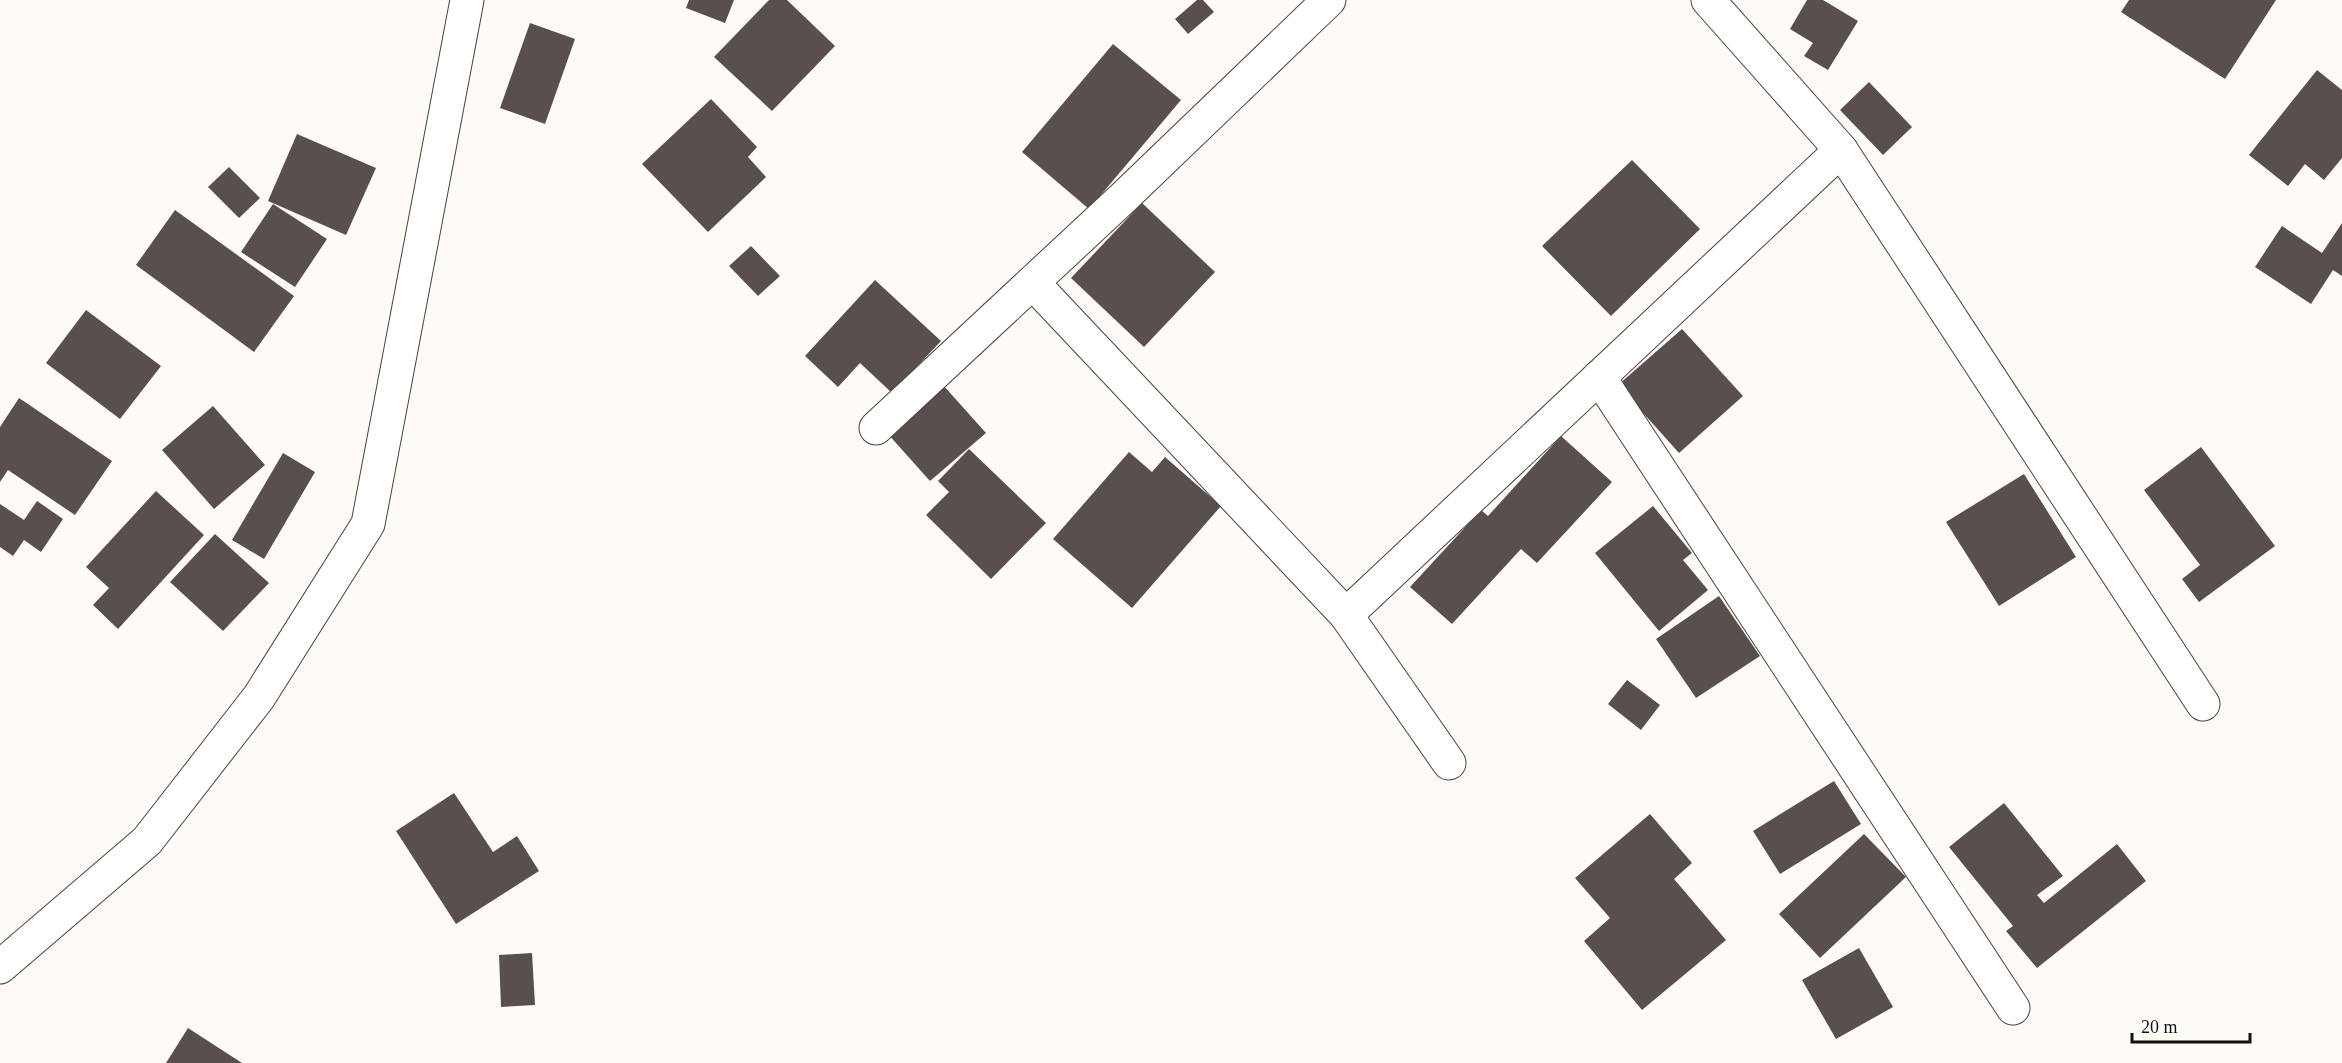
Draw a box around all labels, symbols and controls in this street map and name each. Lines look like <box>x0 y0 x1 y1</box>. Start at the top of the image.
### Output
scale bar <box>2132 1006 2250 1044</box>
text: 20 m <box>2141 1017 2178 1037</box>

